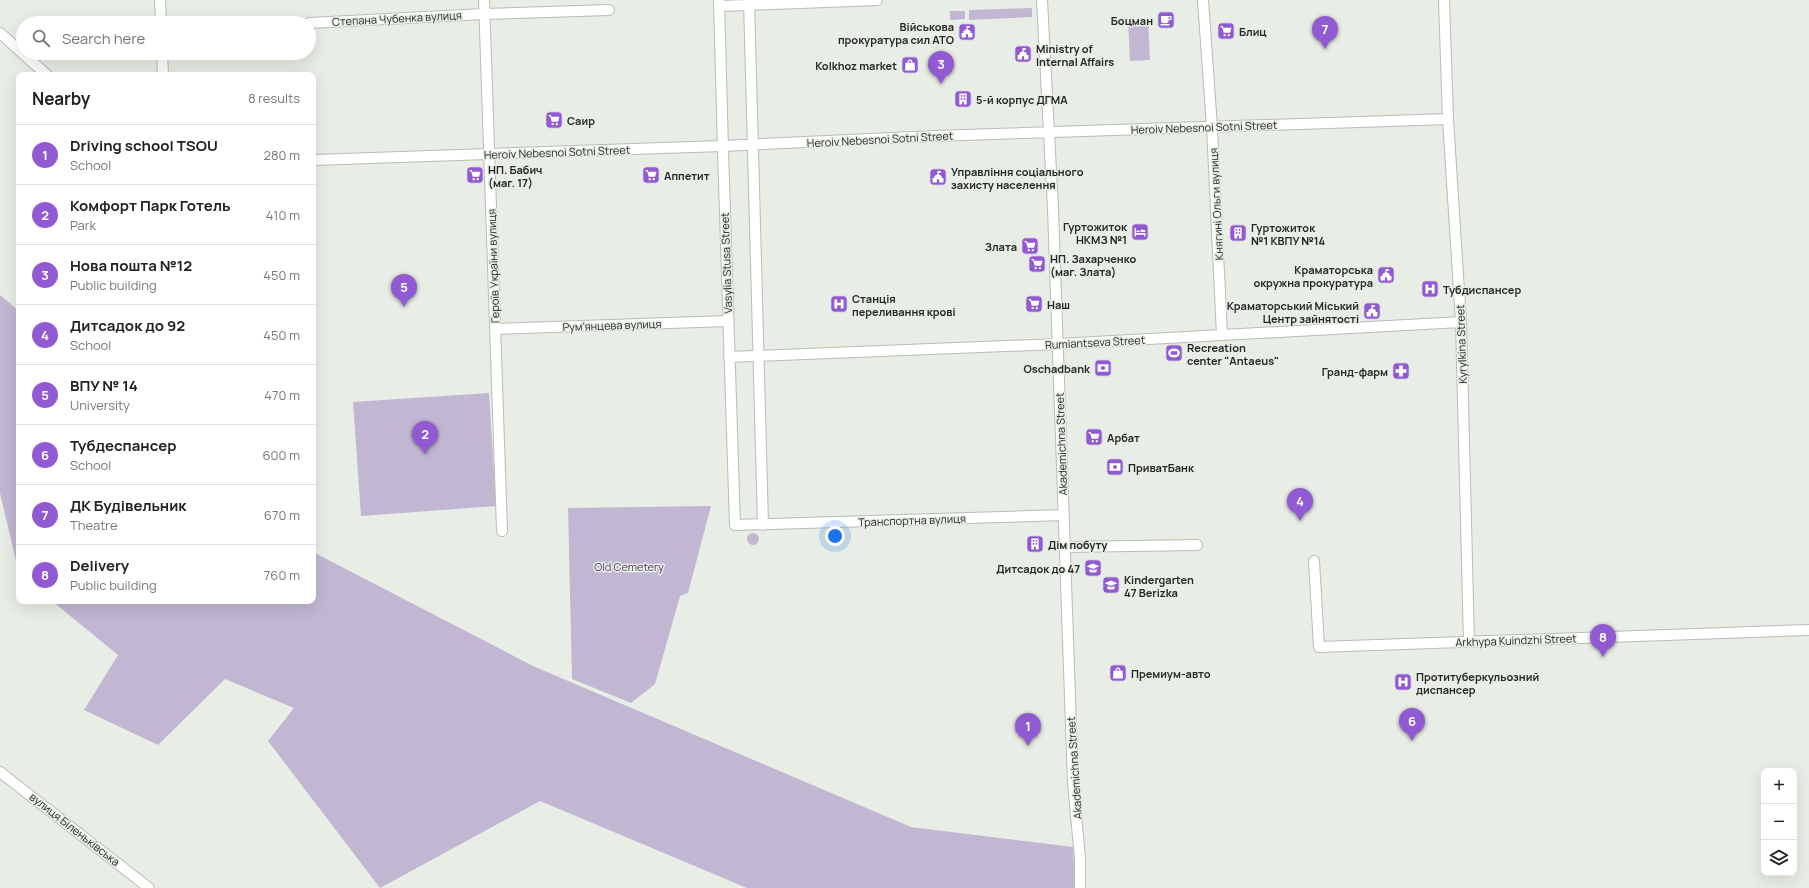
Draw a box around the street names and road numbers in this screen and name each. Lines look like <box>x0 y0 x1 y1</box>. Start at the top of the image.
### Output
street label: Степана Чубенка вулиця <box>332 7 462 29</box>
street label: Heroiv Nebesnoi Sotni Street <box>1131 117 1277 137</box>
street label: Heroiv Nebesnoi Sotni Street <box>806 128 954 150</box>
street label: Heroiv Nebesnoi Sotni Street <box>484 142 630 162</box>
street label: Княгині Ольги вулиця <box>1206 147 1226 261</box>
street label: Героїв України вулиця <box>484 208 502 324</box>
street label: Vasylia Stusa Street <box>717 212 735 314</box>
street label: Kyrylkina Street <box>1452 304 1470 384</box>
street label: Рум’янцева вулиця <box>562 316 662 334</box>
street label: Rumiantseva Street <box>1045 332 1145 352</box>
street label: Akademichna Street <box>1052 392 1070 496</box>
street label: Транспортна вулиця <box>858 511 966 529</box>
street label: Arkhypa Kuindzhi Street <box>1455 630 1577 650</box>
street label: Akademichna Street <box>1063 716 1085 820</box>
street label: вулиця Біленьківська <box>27 789 123 869</box>

